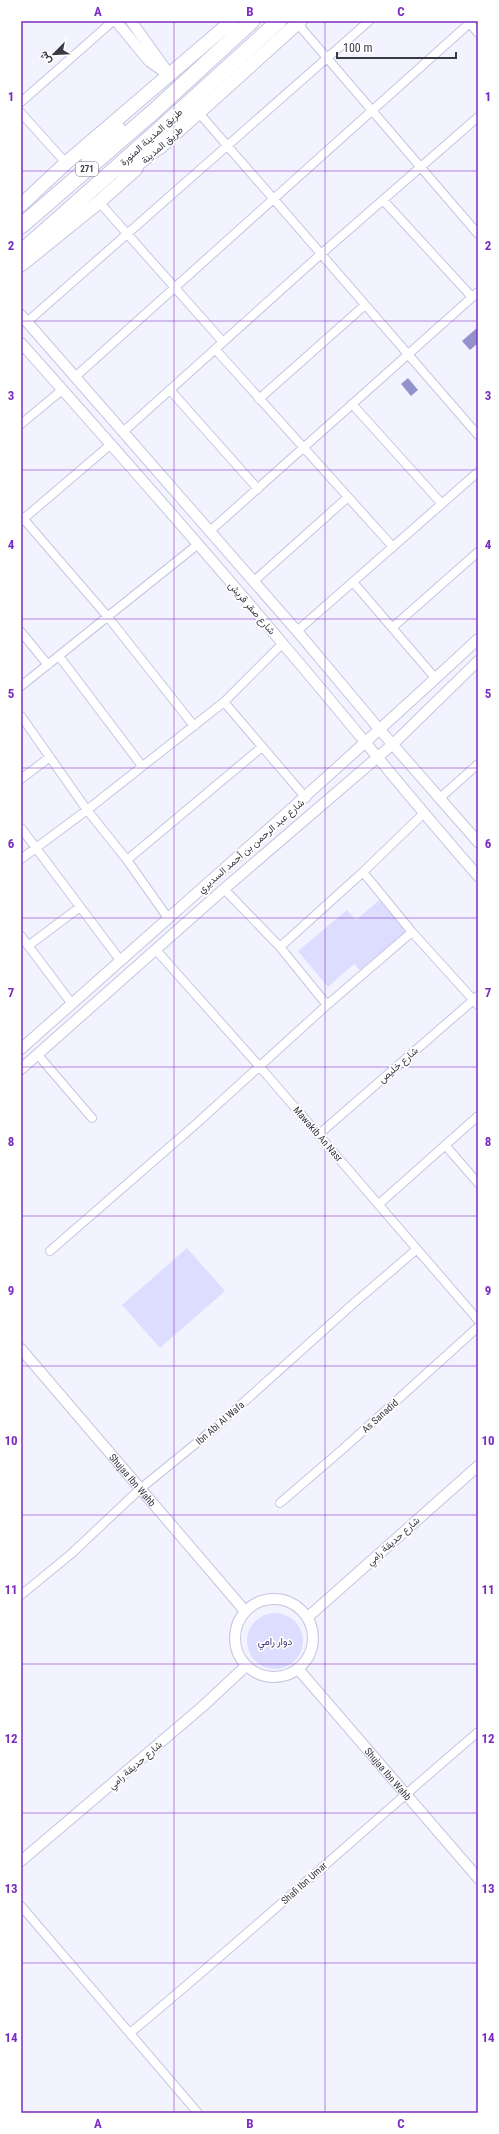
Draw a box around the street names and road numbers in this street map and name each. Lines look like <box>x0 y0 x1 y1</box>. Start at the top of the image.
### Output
street label: طريق المدينة المنورة <box>117 106 185 168</box>
street label: طريق المدينة <box>139 124 185 166</box>
road number: 271 <box>76 162 98 176</box>
street label: شارع صقر قريش <box>226 580 278 637</box>
street label: شارع عبد الرحمن بن أحمد السديري <box>196 797 308 897</box>
street label: شارع خليص <box>376 1045 421 1086</box>
street label: Mawakib An Nasr <box>291 1104 345 1164</box>
street label: As Sanadid <box>360 1397 400 1435</box>
street label: Ibn Abi Al Wafa <box>194 1399 247 1447</box>
street label: Shujaa Ibn Wahb <box>107 1451 158 1508</box>
street label: شارع حديقة رامي <box>364 1514 424 1570</box>
street label: شارع حديقة رامي <box>106 1739 166 1793</box>
street label: Shujaa Ibn Wahb <box>363 1745 414 1802</box>
street label: Shafi Ibn Umar <box>279 1860 329 1906</box>

